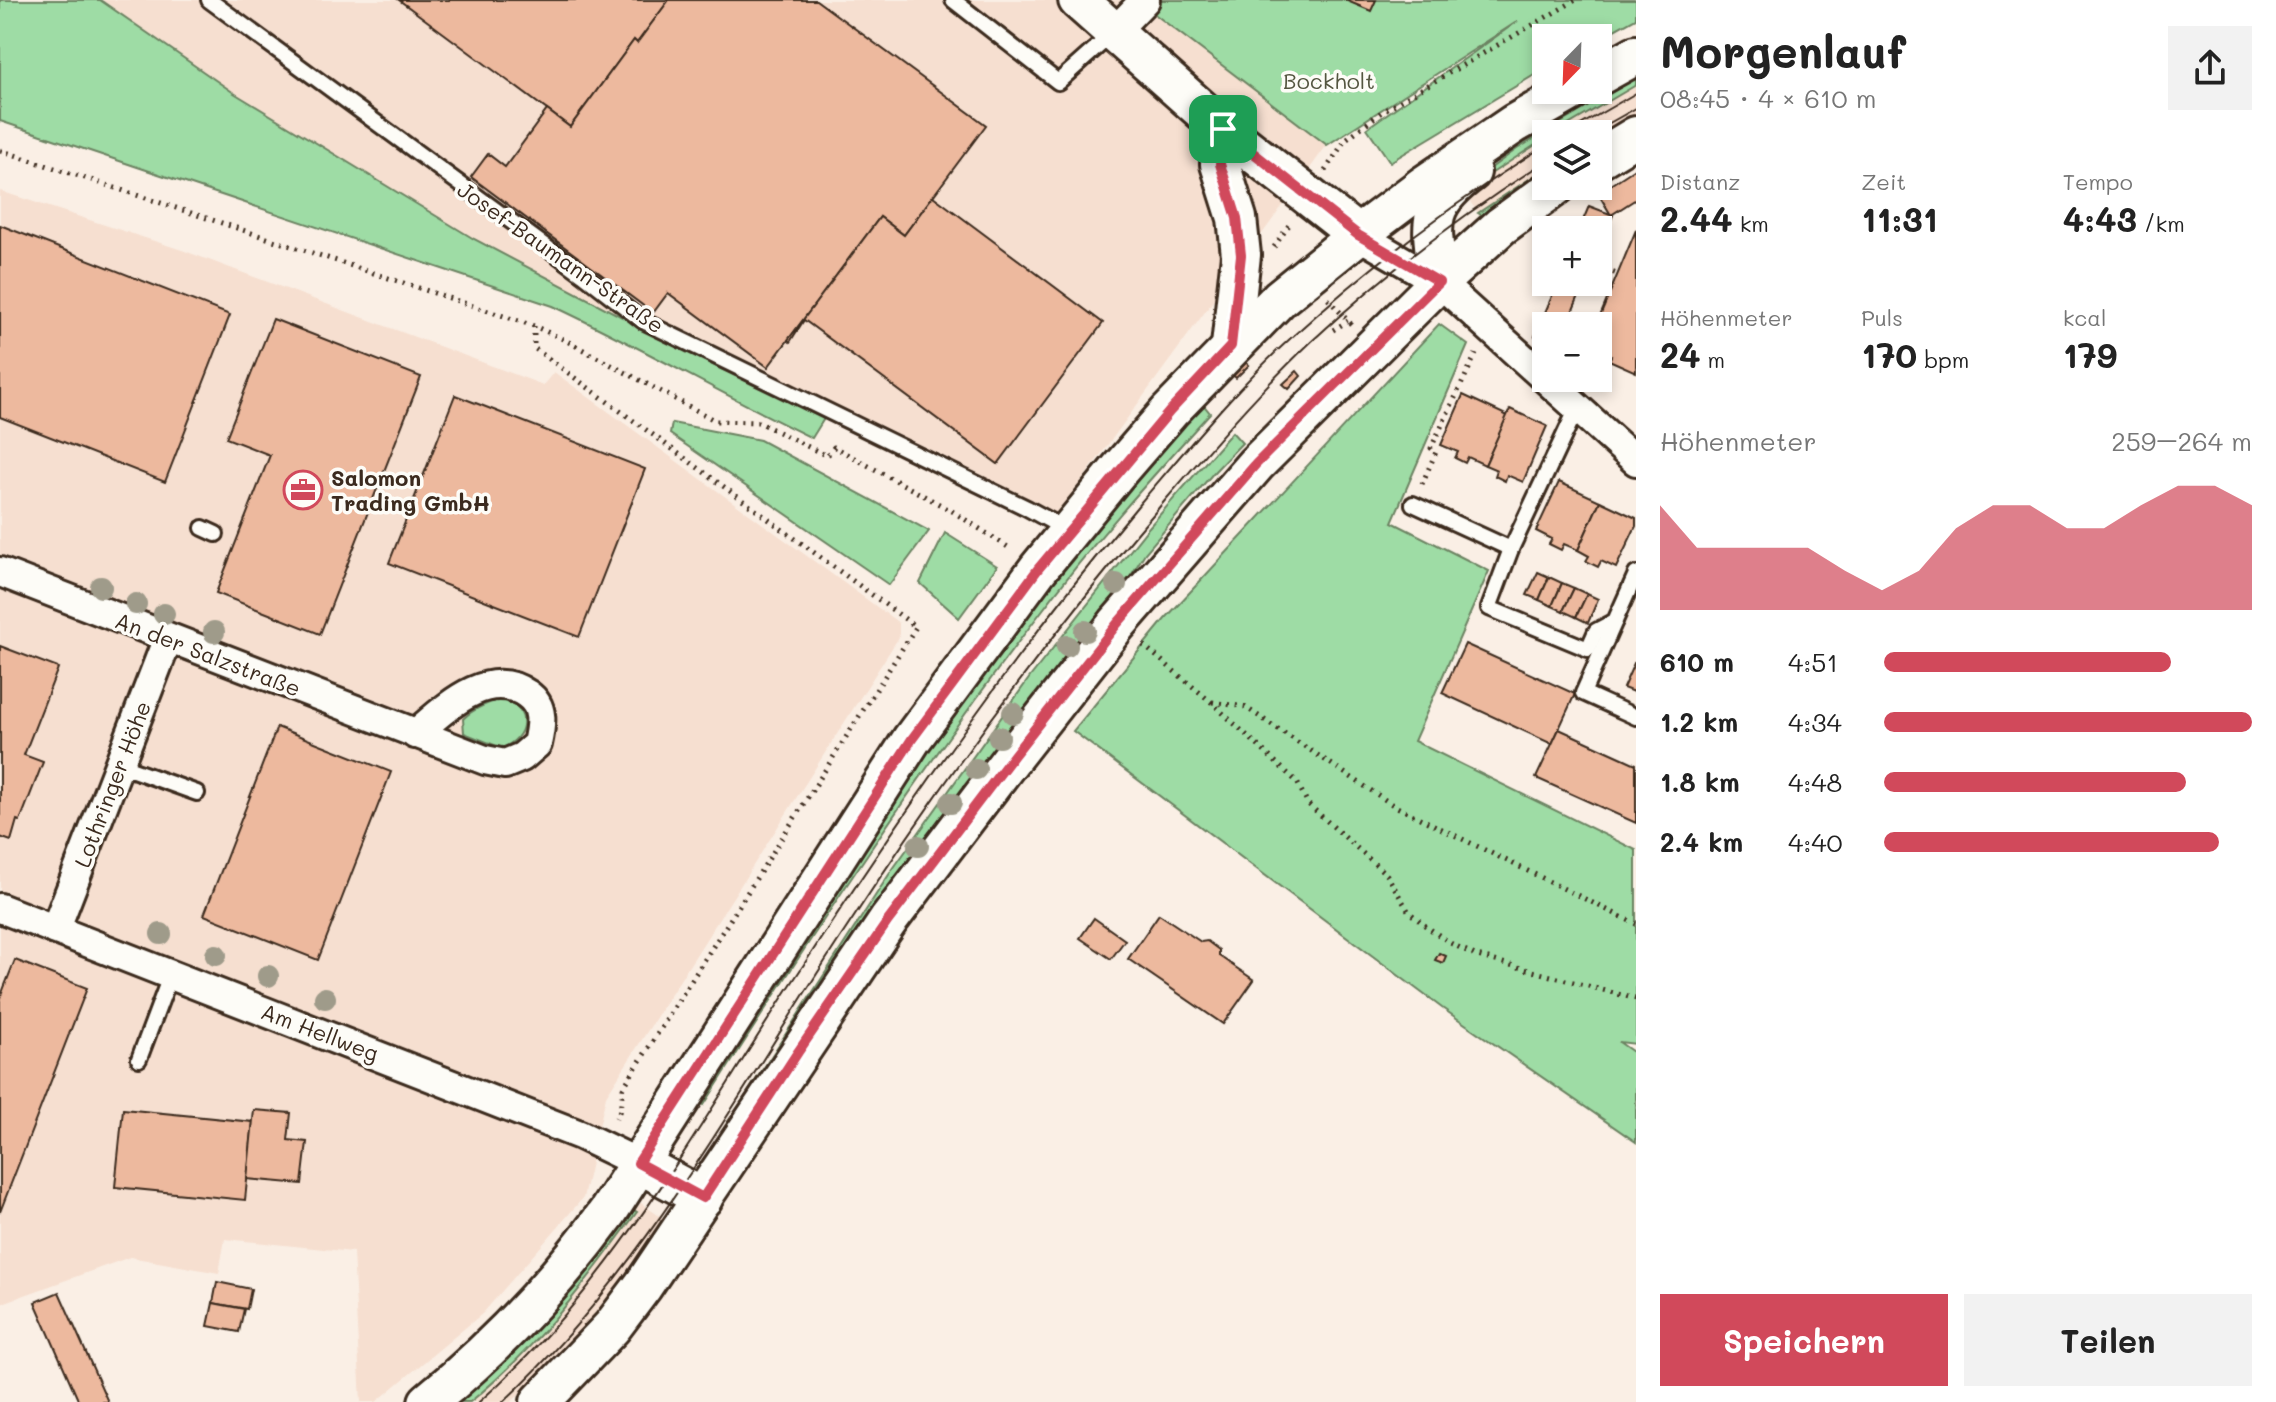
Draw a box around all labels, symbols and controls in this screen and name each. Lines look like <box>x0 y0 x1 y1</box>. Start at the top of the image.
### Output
text: Morgenlauf <box>1660 22 1906 79</box>
north arrow <box>1532 24 1612 104</box>
map controls <box>1532 24 1612 392</box>
button: share <box>2168 26 2252 110</box>
park label: Bockholt <box>1283 66 1375 95</box>
text: 08:45 · 4 × 610 m <box>1660 81 1877 115</box>
pin <box>1189 95 1257 163</box>
icon: arrive <box>1201 107 1245 151</box>
button: layers <box>1532 120 1612 200</box>
text: Distanz <box>1660 167 1740 196</box>
text: Zeit <box>1861 167 1906 196</box>
text: Tempo <box>2063 167 2133 196</box>
street label: Josef-Baumann-Straße <box>452 175 670 339</box>
text: 2.44 <box>1660 196 1733 241</box>
text: 11:31 <box>1861 196 1938 241</box>
text: 4:43 <box>2063 196 2137 241</box>
text: km <box>1733 209 1769 238</box>
text: /km <box>2137 209 2185 238</box>
button: + <box>1532 216 1612 296</box>
text: Höhenmeter <box>1660 303 1792 332</box>
text: Puls <box>1861 303 1903 332</box>
text: kcal <box>2063 303 2107 332</box>
button: − <box>1532 312 1612 392</box>
text: 24 <box>1660 332 1701 377</box>
text: 170 <box>1861 332 1917 377</box>
text: 179 <box>2063 332 2117 377</box>
text: m <box>1701 345 1725 374</box>
text: bpm <box>1917 345 1969 374</box>
text: Höhenmeter <box>1660 424 1817 458</box>
text: 259–264 m <box>2111 424 2252 458</box>
place label: Salomon Trading GmbH <box>331 463 490 517</box>
office icon: Salomon Trading GmbH <box>282 469 324 511</box>
street label: An der Salzstraße <box>111 605 305 703</box>
text: 610 m <box>1660 645 1734 679</box>
text: 4:51 <box>1788 645 1838 679</box>
street label: Lothringer Höhe <box>67 697 157 871</box>
text: 1.2 km <box>1660 705 1738 739</box>
text: 4:34 <box>1788 705 1842 739</box>
text: 1.8 km <box>1660 765 1740 799</box>
text: 4:48 <box>1788 765 1842 799</box>
text: 2.4 km <box>1660 825 1743 859</box>
text: 4:40 <box>1788 825 1843 859</box>
street label: Am Hellweg <box>257 996 383 1068</box>
button: Speichern <box>1660 1294 1948 1386</box>
button: Teilen <box>1964 1294 2252 1386</box>

